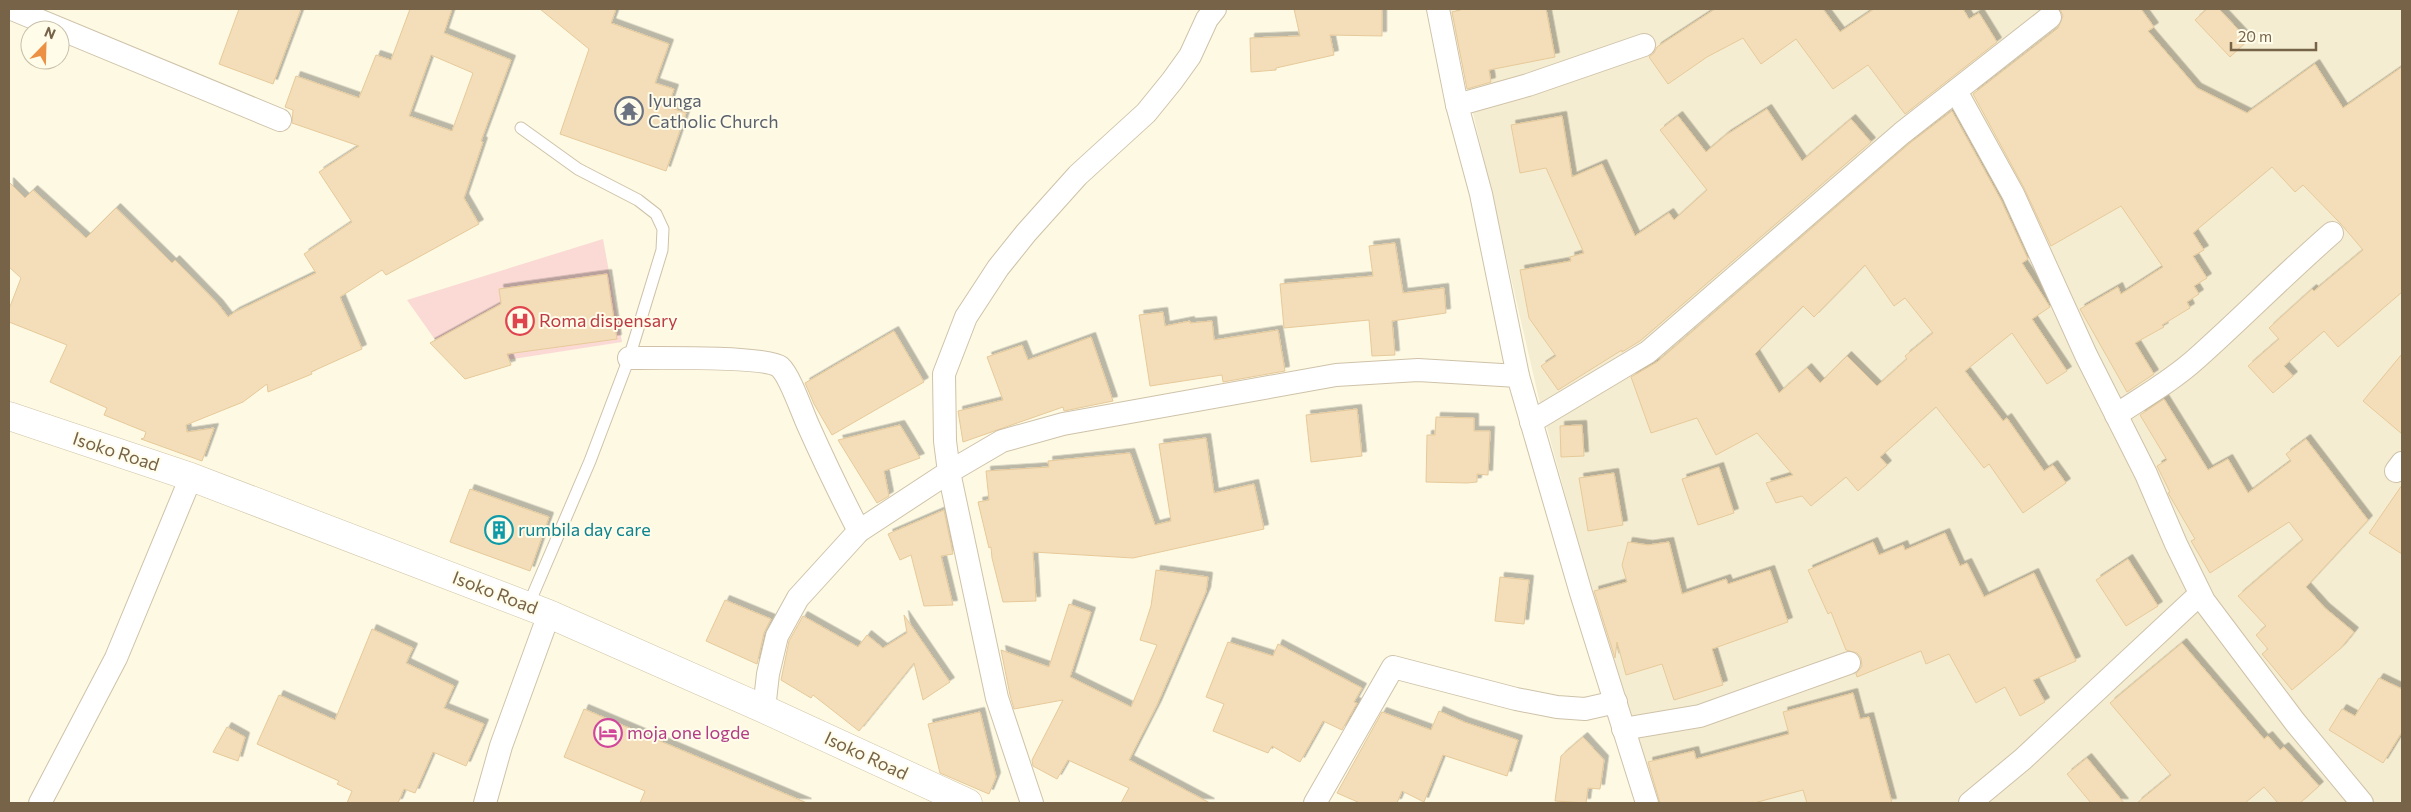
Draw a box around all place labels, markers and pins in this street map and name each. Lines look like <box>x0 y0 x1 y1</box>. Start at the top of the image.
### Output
place label: Iyunga Catholic Church <box>648 89 779 132</box>
temple icon: Iyunga Catholic Church <box>614 96 644 126</box>
hospital icon: Roma dispensary <box>505 306 535 336</box>
place label: Roma dispensary <box>539 309 678 331</box>
building icon: rumbila day care <box>484 515 514 545</box>
place label: rumbila day care <box>518 518 651 540</box>
hotel icon: moja one logde <box>593 718 623 748</box>
place label: moja one logde <box>627 721 750 743</box>

